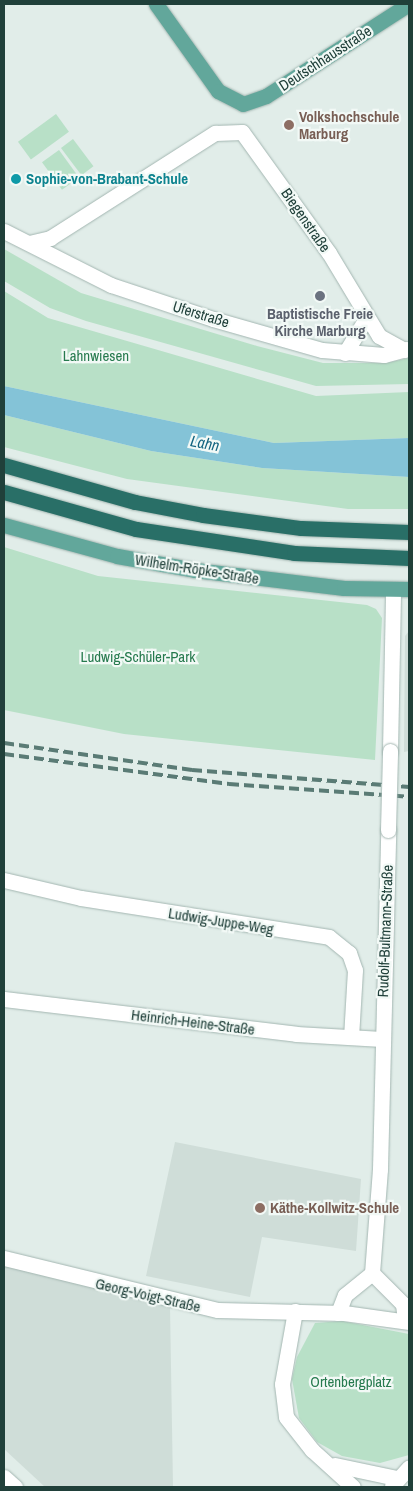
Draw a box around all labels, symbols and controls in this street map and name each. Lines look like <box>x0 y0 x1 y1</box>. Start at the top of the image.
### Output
street label: Deutschhausstraße <box>275 21 375 95</box>
place label: Volkshochschule Marburg <box>299 107 399 142</box>
marker: Volkshochschule Marburg <box>283 119 295 131</box>
place label: Sophie-von-Brabant-Schule <box>26 170 188 188</box>
marker: Sophie-von-Brabant-Schule <box>10 173 22 185</box>
street label: Biegenstraße <box>277 185 335 255</box>
marker: Baptistische Freie Kirche Marburg <box>314 290 326 302</box>
street label: Uferstraße <box>171 297 231 331</box>
place label: Baptistische Freie Kirche Marburg <box>267 304 373 339</box>
park label: Lahnwiesen <box>63 347 129 365</box>
water label: Lahn <box>189 431 221 455</box>
street label: Wilhelm-Röpke-Straße <box>134 550 260 588</box>
park label: Ludwig-Schüler-Park <box>81 648 195 666</box>
street label: Rudolf-Bultmann-Straße <box>374 864 396 998</box>
street label: Ludwig-Juppe-Weg <box>167 904 275 938</box>
street label: Heinrich-Heine-Straße <box>130 1005 256 1039</box>
place label: Käthe-Kollwitz-Schule <box>270 1199 399 1217</box>
marker: Käthe-Kollwitz-Schule <box>254 1202 266 1214</box>
street label: Georg-Voigt-Straße <box>94 1274 202 1316</box>
park label: Ortenbergplatz <box>310 1373 392 1391</box>

